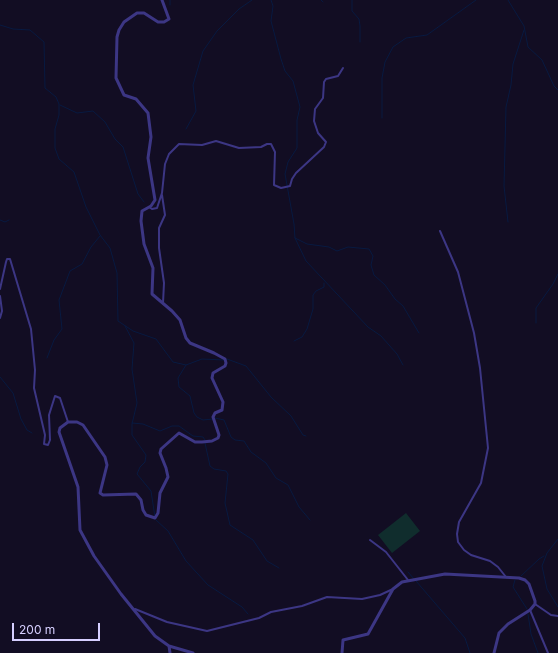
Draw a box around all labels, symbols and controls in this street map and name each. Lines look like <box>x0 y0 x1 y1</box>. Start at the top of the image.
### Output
scale bar <box>14 615 102 641</box>
text: 200 m <box>19 622 55 637</box>

